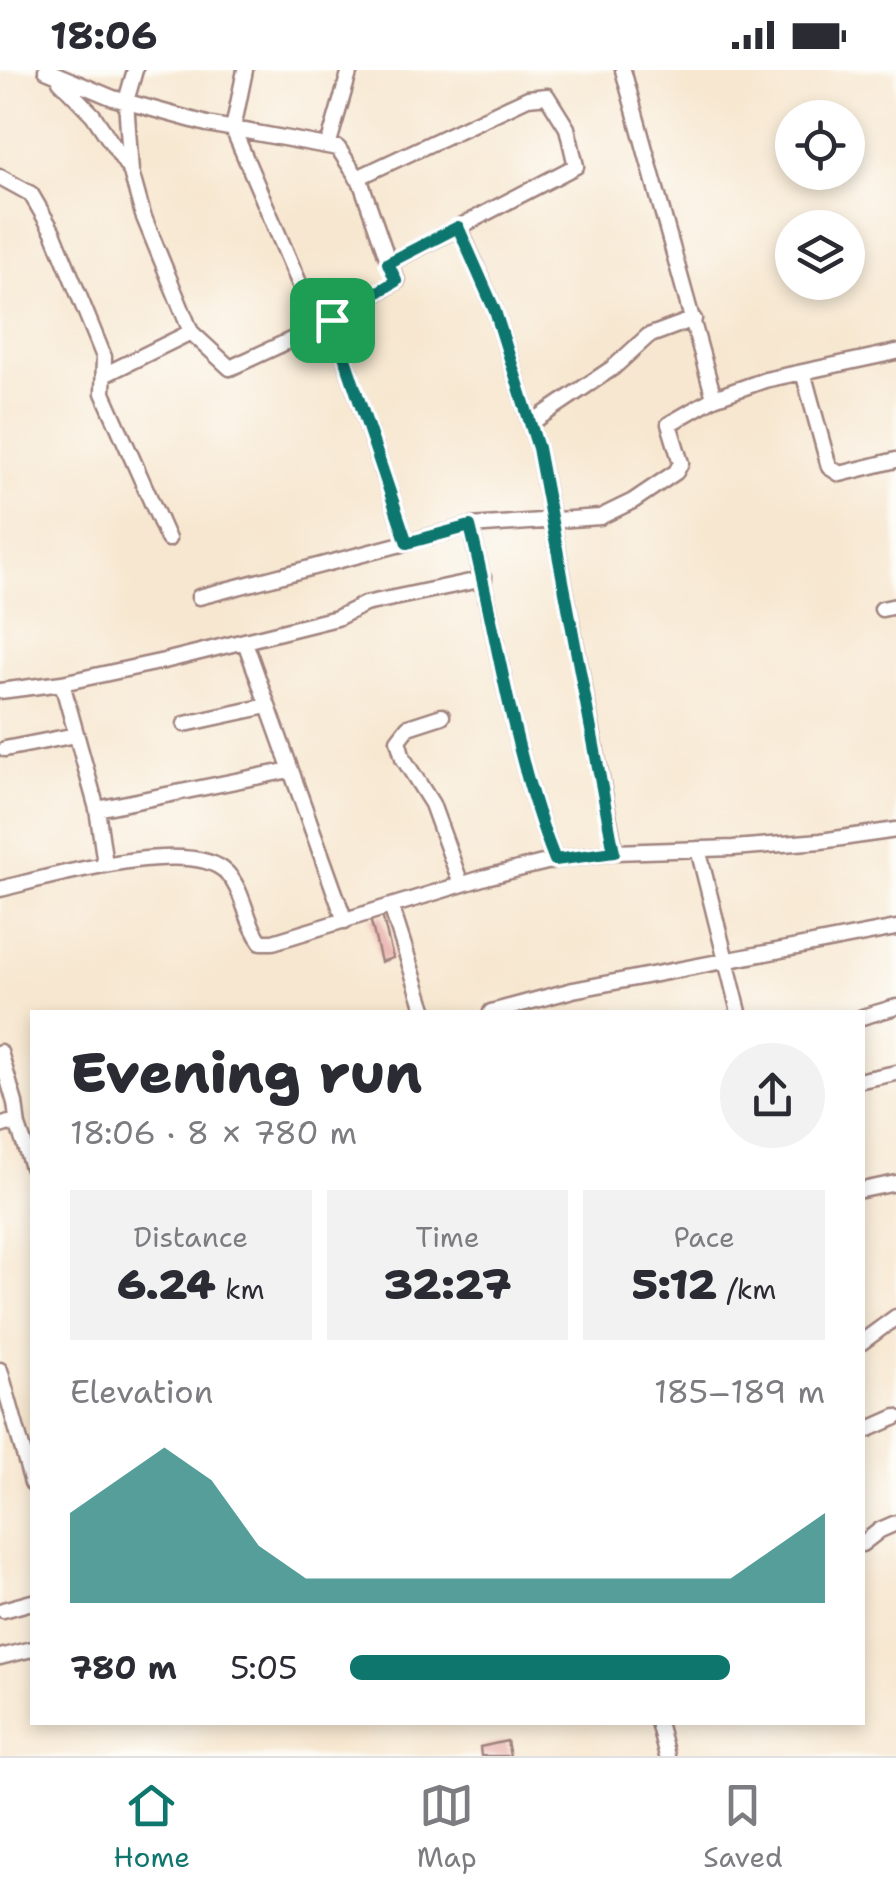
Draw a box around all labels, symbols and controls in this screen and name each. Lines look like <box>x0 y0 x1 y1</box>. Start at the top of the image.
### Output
text: 18:06 <box>50 10 158 61</box>
map controls <box>775 100 865 300</box>
button: locate <box>775 100 865 190</box>
button: layers <box>775 210 865 300</box>
pin <box>290 278 375 363</box>
icon: arrive <box>305 293 360 348</box>
text: Evening run <box>70 1036 422 1110</box>
button: share <box>720 1043 825 1148</box>
text: 18:06 · 8 × 780 m <box>70 1111 357 1154</box>
text: Distance <box>133 1218 248 1256</box>
text: Time <box>415 1218 480 1256</box>
text: Pace <box>673 1218 735 1256</box>
text: 6.24 <box>117 1256 216 1312</box>
text: 32:27 <box>384 1256 511 1312</box>
text: 5:12 <box>632 1256 717 1312</box>
text: km <box>216 1270 265 1308</box>
text: /km <box>717 1270 776 1308</box>
text: Elevation <box>70 1370 213 1413</box>
text: 185–189 m <box>654 1370 825 1413</box>
text: 780 m <box>70 1646 177 1689</box>
text: 5:05 <box>230 1646 298 1689</box>
tab: Home <box>113 1778 190 1876</box>
tab: Map <box>417 1778 477 1876</box>
tab: Saved <box>703 1778 783 1876</box>

